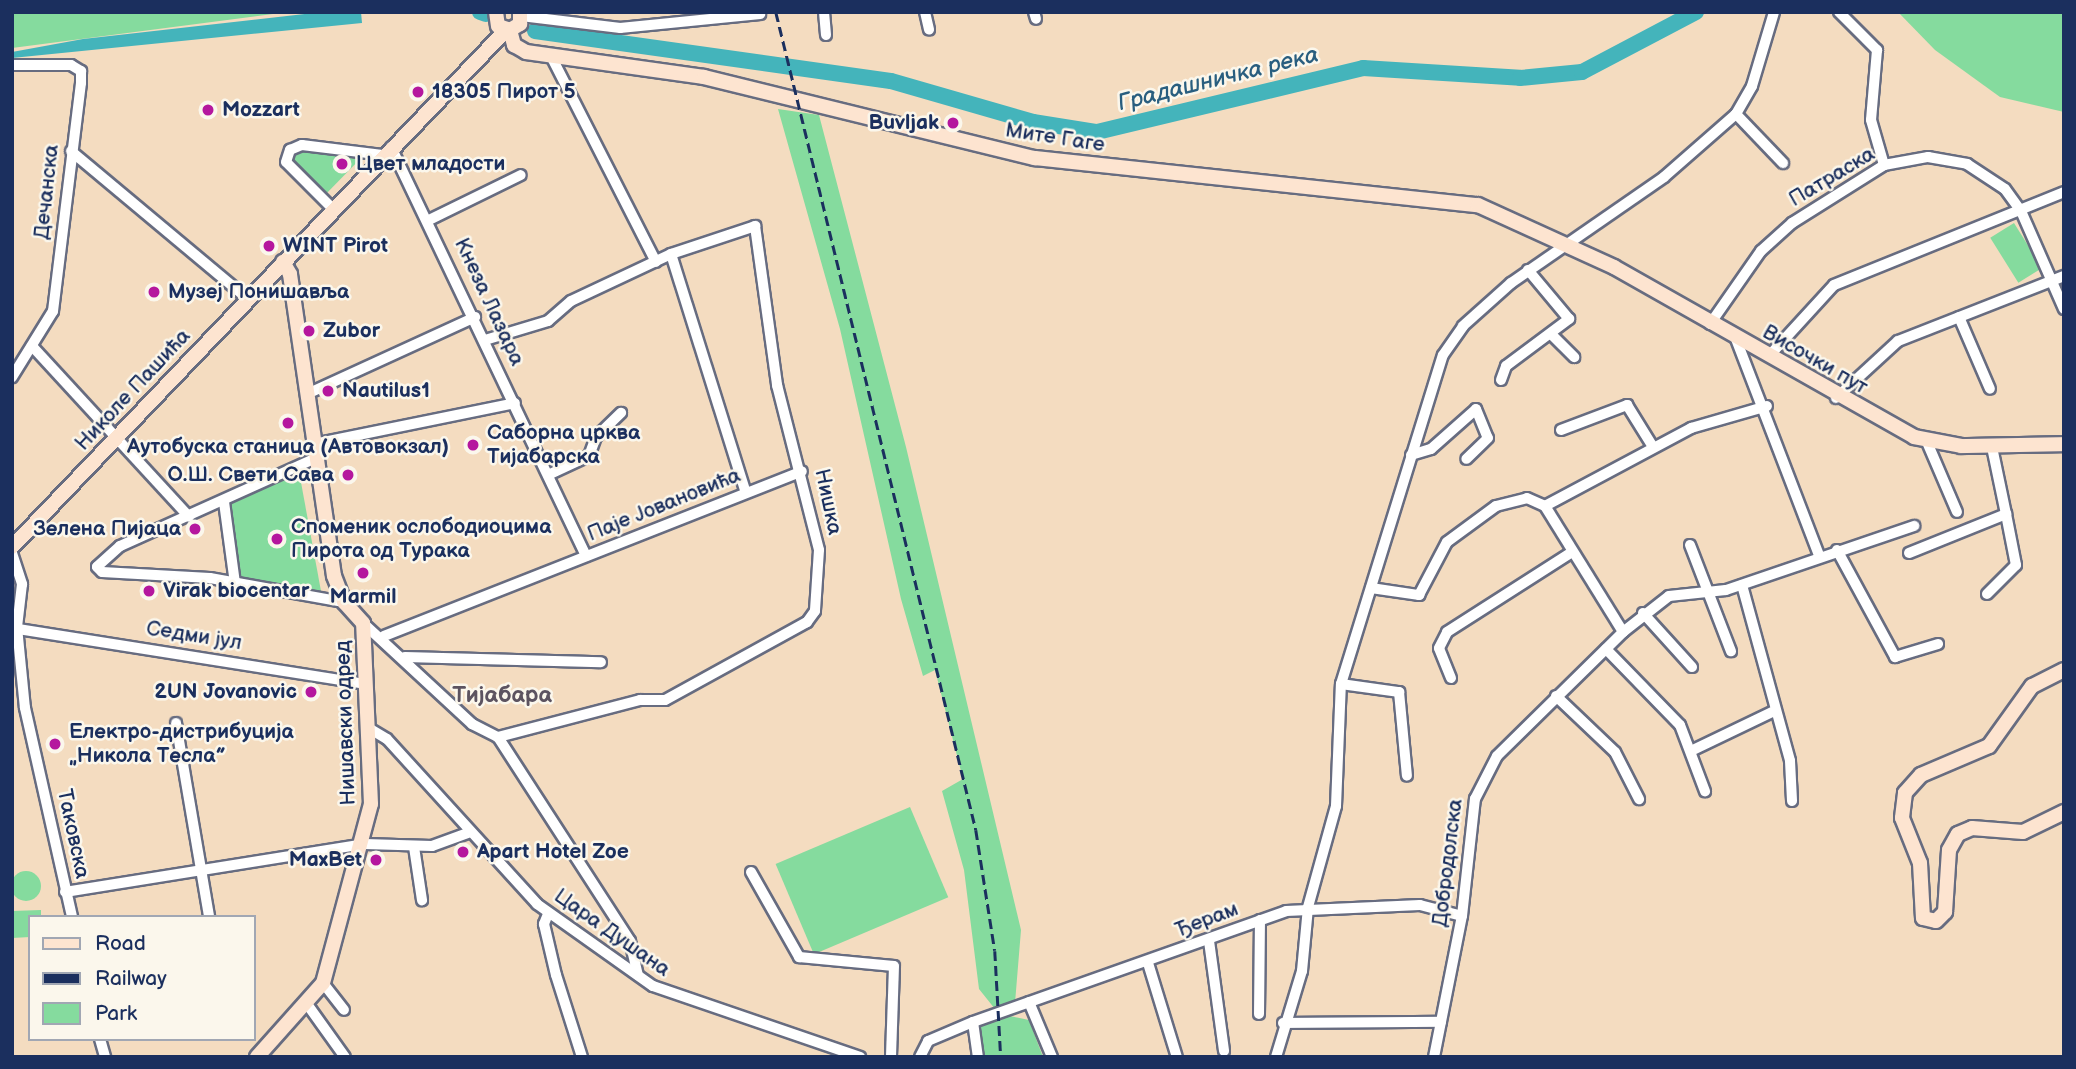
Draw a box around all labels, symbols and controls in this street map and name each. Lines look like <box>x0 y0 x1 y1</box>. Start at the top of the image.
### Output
water label: Градашничка река <box>1115 41 1321 117</box>
place label: 18305 Пирот 5 <box>432 79 576 105</box>
marker: 18305 Пирот 5 <box>410 84 426 100</box>
place label: Mozzart <box>222 97 300 123</box>
marker: Mozzart <box>200 102 216 118</box>
place label: Buvljak <box>869 110 939 136</box>
marker: Buvljak <box>945 115 961 131</box>
street label: Мите Гаге <box>1003 118 1107 158</box>
street label: Патраска <box>1784 142 1880 212</box>
street label: Дечанска <box>29 143 65 241</box>
place label: Цвет младости <box>356 151 505 177</box>
marker: Цвет младости <box>334 156 350 172</box>
place label: WINT Pirot <box>283 233 388 259</box>
street label: Кнеза Лазара <box>448 234 530 370</box>
marker: WINT Pirot <box>261 238 277 254</box>
place label: Музеј Понишавља <box>168 279 349 305</box>
marker: Музеј Понишавља <box>146 284 162 300</box>
place label: Zubor <box>323 318 380 344</box>
street label: Височки пут <box>1758 320 1872 400</box>
marker: Zubor <box>301 323 317 339</box>
street label: Николе Пашића <box>70 324 196 456</box>
place label: Nautilus1 <box>342 378 430 404</box>
marker: Nautilus1 <box>320 383 336 399</box>
marker: Аутобуска станица (Автовокзал) <box>280 415 296 431</box>
place label: Саборна црква Тијабарска <box>487 420 640 470</box>
place label: Аутобуска станица (Автовокзал) <box>127 434 449 460</box>
marker: Саборна црква Тијабарска <box>465 437 481 453</box>
place label: О.Ш. Свети Сава <box>168 462 334 488</box>
street label: Паје Јовановића <box>584 463 744 547</box>
marker: О.Ш. Свети Сава <box>340 467 356 483</box>
street label: Нишка <box>809 467 847 537</box>
place label: Споменик ослободиоцима Пирота од Турака <box>291 514 551 564</box>
place label: Зелена Пијаца <box>33 516 181 542</box>
marker: Зелена Пијаца <box>187 521 203 537</box>
marker: Споменик ослободиоцима Пирота од Турака <box>269 531 285 547</box>
marker: Marmil <box>355 565 371 581</box>
place label: Virak biocentar <box>163 578 309 604</box>
marker: Virak biocentar <box>141 583 157 599</box>
place label: Marmil <box>330 584 396 610</box>
street label: Седми јул <box>144 616 244 656</box>
street label: Нишавски одред <box>331 640 361 806</box>
place label: 2UN Jovanovic <box>154 679 297 705</box>
district label: Тијабара <box>452 681 552 709</box>
marker: 2UN Jovanovic <box>303 684 319 700</box>
place label: Електро-дистрибуција „Никола Тесла” <box>69 719 294 769</box>
marker: Електро-дистрибуција „Никола Тесла” <box>47 736 63 752</box>
street label: Таковска <box>51 787 95 881</box>
street label: Добродолска <box>1428 798 1468 928</box>
place label: Apart Hotel Zoe <box>477 839 629 865</box>
marker: Apart Hotel Zoe <box>455 844 471 860</box>
place label: MaxBet <box>289 847 362 873</box>
marker: MaxBet <box>368 852 384 868</box>
street label: Цара Душана <box>549 884 675 982</box>
street label: Ђерам <box>1172 897 1242 943</box>
legend <box>28 915 256 1041</box>
text: Road <box>95 931 146 956</box>
text: Railway <box>95 966 167 991</box>
text: Park <box>95 1001 137 1026</box>

